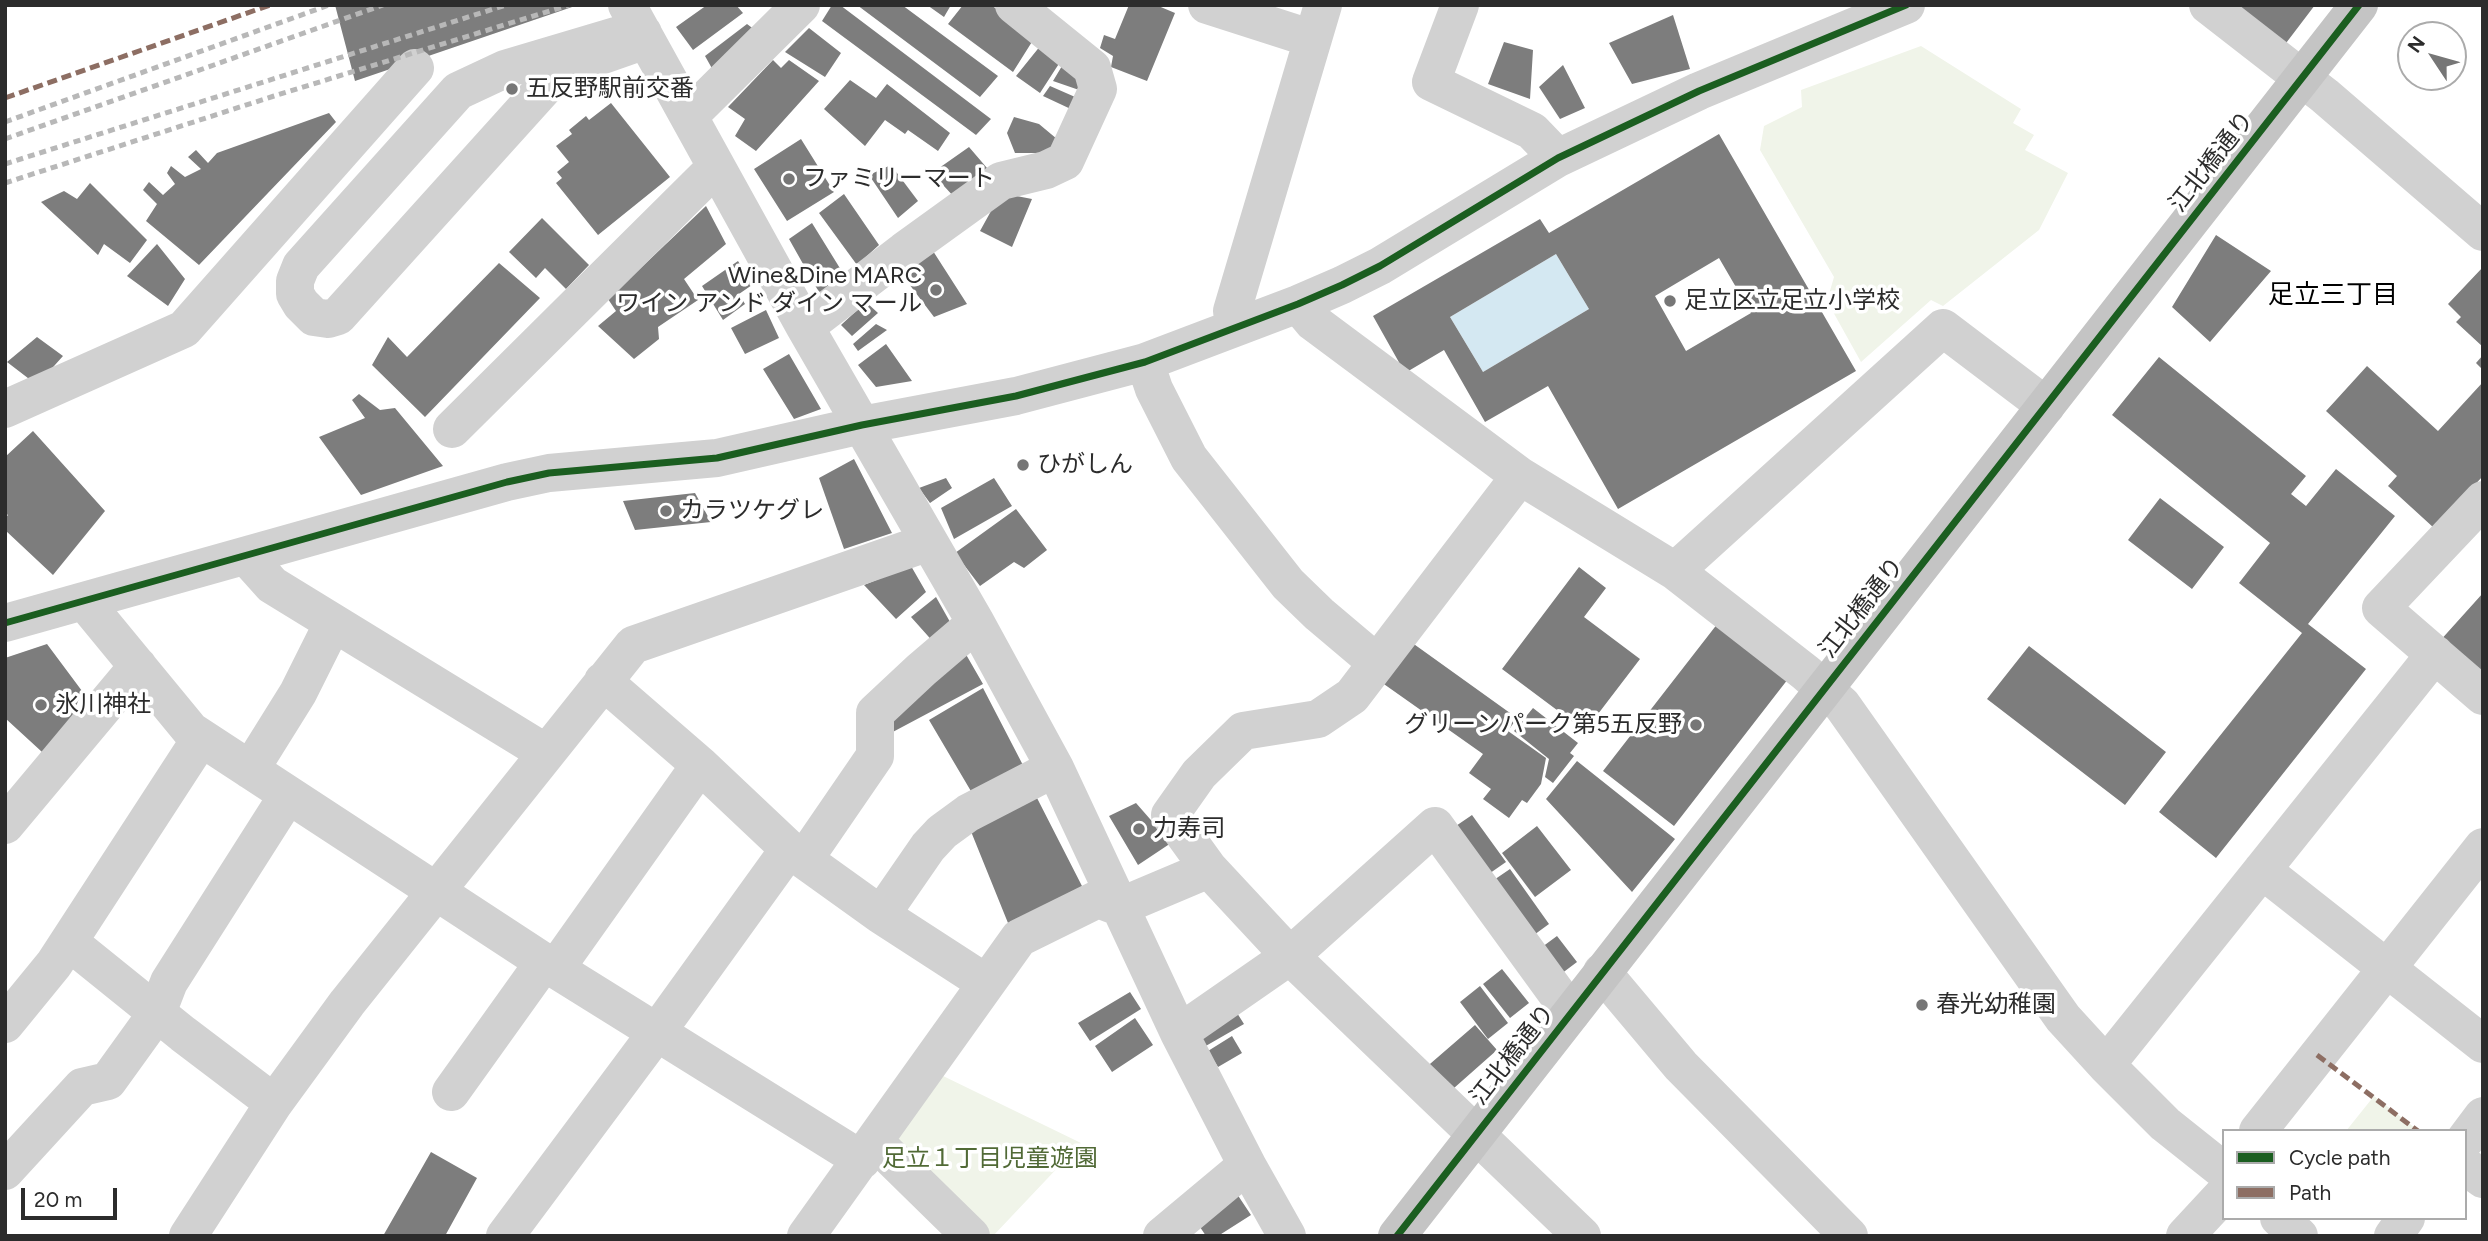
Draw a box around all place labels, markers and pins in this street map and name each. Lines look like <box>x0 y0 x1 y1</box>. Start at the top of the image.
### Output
place label: 五反野駅前交番 <box>526 75 694 103</box>
marker: 五反野駅前交番 <box>504 81 520 97</box>
place label: ファミリーマート <box>803 165 995 193</box>
marker: ファミリーマート <box>781 171 797 187</box>
place label: Wine&Dine MARC ワイン アンド ダイン マール <box>616 262 922 318</box>
marker: Wine&Dine MARC ワイン アンド ダイン マール <box>928 282 944 298</box>
place label: 足立区立足立小学校 <box>1684 287 1900 315</box>
marker: 足立区立足立小学校 <box>1662 293 1678 309</box>
place label: ひがしん <box>1037 451 1133 479</box>
marker: ひがしん <box>1015 457 1031 473</box>
place label: カラツケグレ <box>680 497 824 525</box>
marker: カラツケグレ <box>658 503 674 519</box>
place label: 氷川神社 <box>55 691 151 719</box>
marker: 氷川神社 <box>33 697 49 713</box>
place label: グリーンパーク第5五反野 <box>1404 711 1682 739</box>
marker: グリーンパーク第5五反野 <box>1688 717 1704 733</box>
place label: 力寿司 <box>1153 815 1225 843</box>
marker: 力寿司 <box>1131 821 1147 837</box>
place label: 春光幼稚園 <box>1936 991 2056 1019</box>
marker: 春光幼稚園 <box>1914 997 1930 1013</box>

